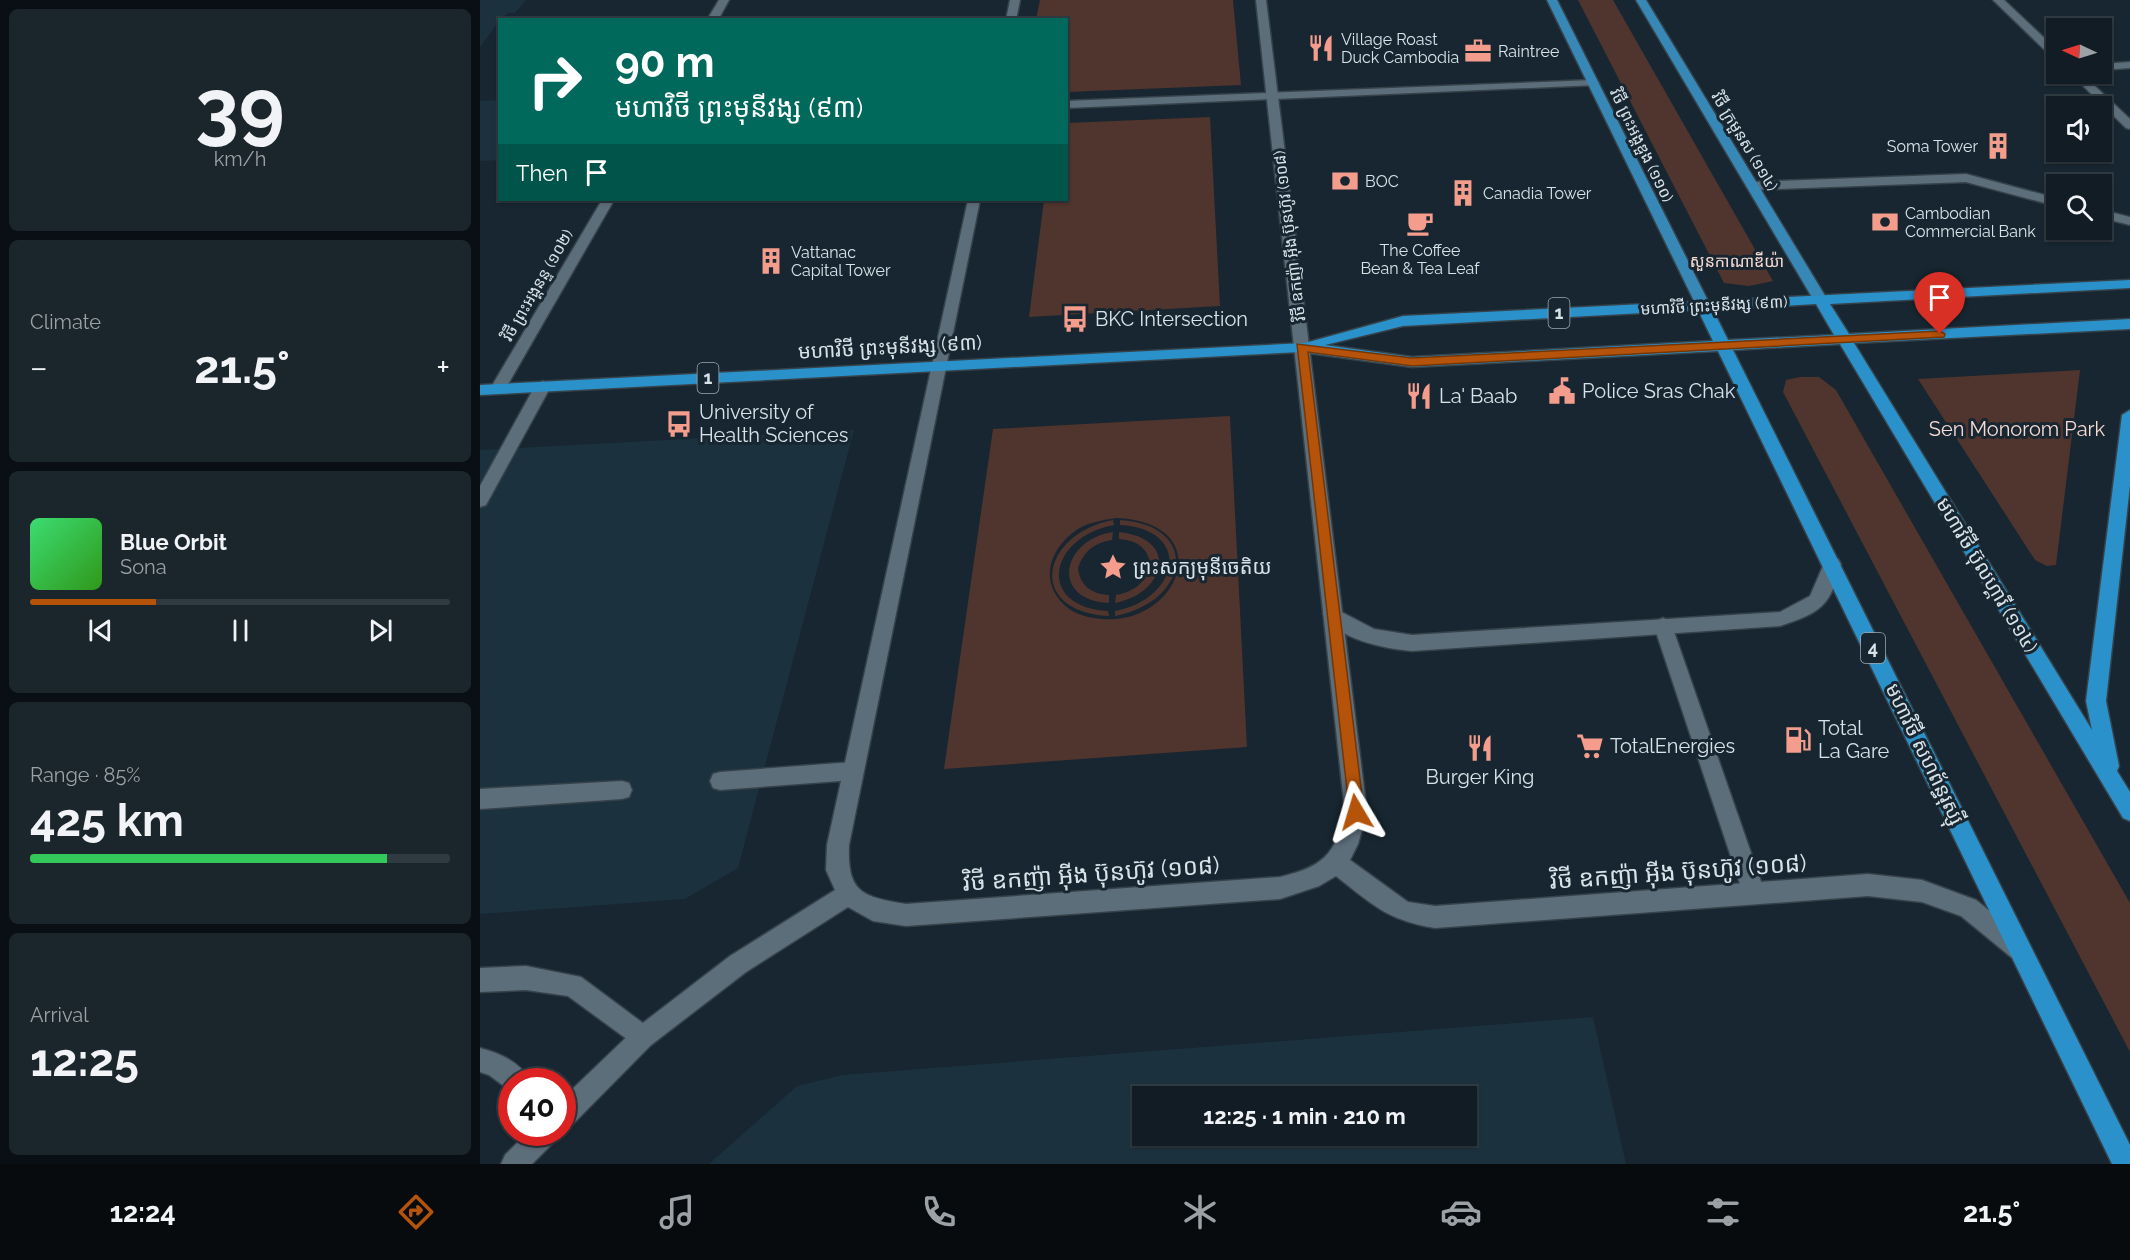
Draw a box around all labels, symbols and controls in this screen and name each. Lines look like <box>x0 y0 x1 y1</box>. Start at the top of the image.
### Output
north arrow <box>2046 18 2112 84</box>
map controls <box>2046 18 2112 240</box>
place label: Village Roast Duck Cambodia <box>1341 30 1459 67</box>
restaurant icon: Village Roast Duck Cambodia <box>1306 33 1336 63</box>
office icon: Raintree <box>1463 36 1493 66</box>
text: 90 m <box>615 38 715 87</box>
icon: right <box>516 42 594 120</box>
place label: Raintree <box>1498 42 1559 61</box>
text: 39 <box>195 62 285 153</box>
street label: វិថី ព្រះអង្គឌួង (១១០) <box>1605 84 1679 205</box>
street label: វិថី ក្រមួនស (១១៤) <box>1707 87 1783 195</box>
text: មហាវិថី ព្រះមុនីវង្ស (៩៣) <box>615 92 863 123</box>
button: sound <box>2046 96 2112 162</box>
building icon: Soma Tower <box>1983 131 2013 161</box>
place label: Soma Tower <box>1887 137 1978 156</box>
text: km/h <box>214 147 266 171</box>
street label: វិថី ឧកញ៉ា អ៊ីង ប៊ុនហ៊ូវ (១០៨) <box>1268 149 1311 323</box>
icon: arrive <box>580 156 613 189</box>
text: Then <box>516 160 568 186</box>
bank icon: BOC <box>1330 166 1360 196</box>
place label: BOC <box>1365 172 1399 191</box>
button: search <box>2046 174 2112 240</box>
building icon: Canadia Tower <box>1448 178 1478 208</box>
place label: Canadia Tower <box>1483 184 1592 203</box>
place label: Cambodian Commercial Bank <box>1905 204 2036 241</box>
bank icon: Cambodian Commercial Bank <box>1870 207 1900 237</box>
cafe icon: The Coffee Bean & Tea Leaf <box>1405 208 1435 238</box>
street label: វិថី ព្រះអង្គនន្ទ (១០២) <box>496 225 578 345</box>
place label: The Coffee Bean & Tea Leaf <box>1360 241 1480 278</box>
place label: Vattanac Capital Tower <box>791 243 891 280</box>
building icon: Vattanac Capital Tower <box>756 246 786 276</box>
park label: សួនកាណាឌីយ៉ា <box>1690 251 1784 271</box>
pin <box>1914 272 1965 334</box>
icon: arrive <box>1923 281 1956 314</box>
street label: មហាវិថី ព្រះមុនីវង្ស (៩៣) <box>1640 291 1788 320</box>
road number: 1 <box>1548 298 1570 328</box>
bus stop icon: BKC Intersection <box>1060 304 1090 334</box>
place label: BKC Intersection <box>1095 307 1248 331</box>
text: Climate <box>30 310 101 334</box>
street label: មហាវិថី ព្រះមុនីវង្ស (៩៣) <box>798 330 983 365</box>
text: 21.5° <box>194 341 290 394</box>
text: − <box>30 348 48 387</box>
text: + <box>436 348 450 387</box>
road number: 1 <box>698 363 718 393</box>
public building icon: Police Sras Chak <box>1547 376 1577 406</box>
place label: Police Sras Chak <box>1582 379 1736 403</box>
restaurant icon: La' Baab <box>1404 381 1434 411</box>
place label: La' Baab <box>1439 384 1517 408</box>
place label: University of Health Sciences <box>699 400 848 447</box>
bus stop icon: University of Health Sciences <box>664 409 694 439</box>
park label: Sen Monorom Park <box>1929 417 2106 441</box>
street label: មហាវិថី ប៊ុលហ្គារី (១១៤) <box>1930 493 2043 658</box>
text: Blue Orbit <box>120 529 227 555</box>
place icon: ព្រះសក្យមុនីចេតិយ <box>1098 552 1128 582</box>
text: Sona <box>120 555 167 579</box>
place label: ព្រះសក្យមុនីចេតិយ <box>1133 555 1272 581</box>
icon: previous <box>84 614 117 647</box>
icon: pause <box>224 614 257 647</box>
icon: next <box>364 614 397 647</box>
road number: 4 <box>1861 633 1885 663</box>
street label: មហាវិថី សហព័ន្ធរុស្ស៊ី <box>1875 679 1970 831</box>
place label: Total La Gare <box>1818 716 1890 763</box>
fuel station icon: Total La Gare <box>1783 725 1813 755</box>
supermarket icon: TotalEnergies <box>1575 731 1605 761</box>
restaurant icon: Burger King <box>1465 733 1495 763</box>
place label: TotalEnergies <box>1610 734 1735 758</box>
text: Range · 85% <box>30 763 141 787</box>
place label: Burger King <box>1426 765 1534 789</box>
position arrow <box>1324 780 1388 844</box>
text: 425 km <box>30 794 184 847</box>
street label: វិថី ឧកញ៉ា អ៊ីង ប៊ុនហ៊ូវ (១០៨) <box>1548 848 1808 897</box>
street label: វិថី ឧកញ៉ា អ៊ីង ប៊ុនហ៊ូវ (១០៨) <box>961 850 1221 899</box>
text: Arrival <box>30 1003 89 1027</box>
text: 12:25 <box>30 1034 139 1087</box>
speed limit sign: 40 <box>498 1068 576 1146</box>
text: 12:25 · 1 min · 210 m <box>1203 1103 1406 1129</box>
icon: directions <box>395 1191 437 1233</box>
icon: music <box>656 1191 698 1233</box>
icon: phone <box>918 1191 960 1233</box>
icon: climate <box>1179 1191 1221 1233</box>
icon: car <box>1440 1191 1482 1233</box>
icon: filters <box>1702 1191 1744 1233</box>
text: 12:24 <box>110 1197 176 1228</box>
text: 21.5° <box>1963 1197 2020 1228</box>

